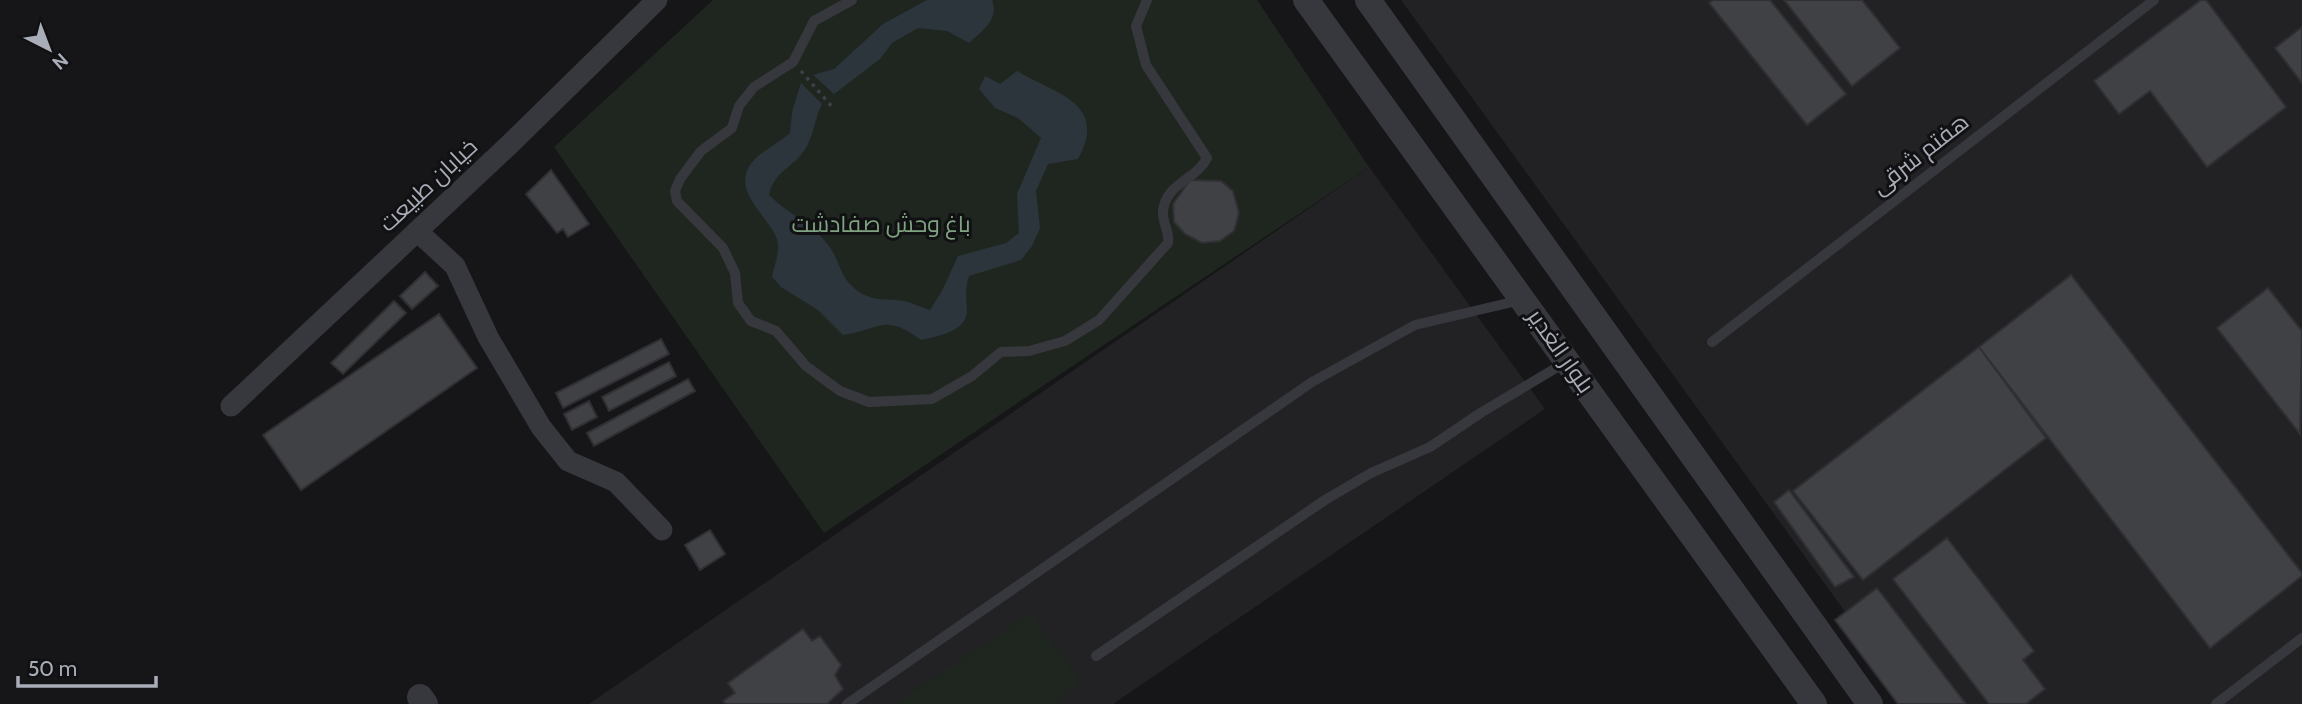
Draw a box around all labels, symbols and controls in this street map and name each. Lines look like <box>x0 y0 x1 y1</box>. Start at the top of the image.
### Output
north arrow <box>14 14 84 84</box>
text: N <box>47 48 73 74</box>
street label: هفتم شرقی <box>1866 107 1975 202</box>
street label: خیابان طبیعت <box>373 133 483 237</box>
park label: باغ وحش صفادشت <box>791 210 971 240</box>
street label: بلوار الغدیر <box>1521 302 1600 399</box>
scale bar <box>18 644 156 688</box>
text: 50 m <box>28 656 77 681</box>

